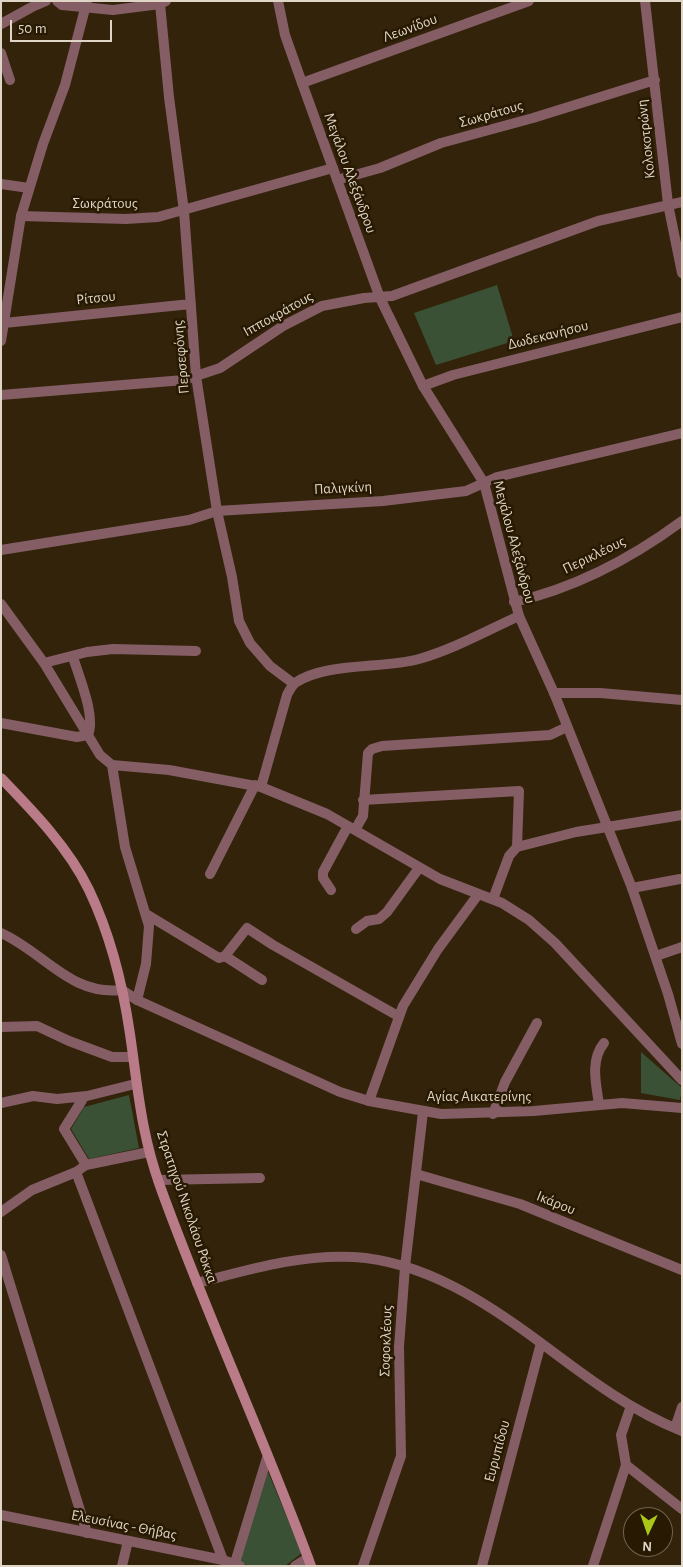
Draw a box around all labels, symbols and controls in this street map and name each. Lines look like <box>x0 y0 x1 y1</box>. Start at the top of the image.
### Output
scale bar <box>12 10 115 42</box>
street label: Λεωνίδου <box>380 10 440 46</box>
text: 50 m <box>18 21 47 36</box>
street label: Σωκράτους <box>457 96 525 132</box>
street label: Κολοκοτρώνη <box>633 98 659 180</box>
street label: Μεγάλου Αλεξάνδρου <box>320 110 380 236</box>
street label: Σωκράτους <box>72 194 138 212</box>
street label: Ρίτσου <box>75 287 117 309</box>
street label: Ιπποκράτους <box>240 287 316 341</box>
street label: Δωδεκανήσου <box>506 316 590 354</box>
street label: Περσεφόνης <box>169 319 193 395</box>
street label: Παλιγκίνη <box>314 477 372 499</box>
street label: Μεγάλου Αλεξάνδρου <box>489 478 539 606</box>
street label: Περικλέους <box>560 532 628 578</box>
street label: Αγίας Αικατερίνης <box>427 1087 531 1105</box>
street label: Στρατηγού Νικολάου Ρόκκα <box>152 1128 222 1286</box>
street label: Ικάρου <box>534 1187 578 1219</box>
street label: Σοφοκλέους <box>376 1305 396 1377</box>
street label: Ευρυπίδου <box>480 1418 514 1484</box>
street label: Ελευσίνας - Θήβας <box>70 1506 178 1544</box>
north arrow <box>623 1507 673 1557</box>
text: N <box>642 1539 653 1553</box>

